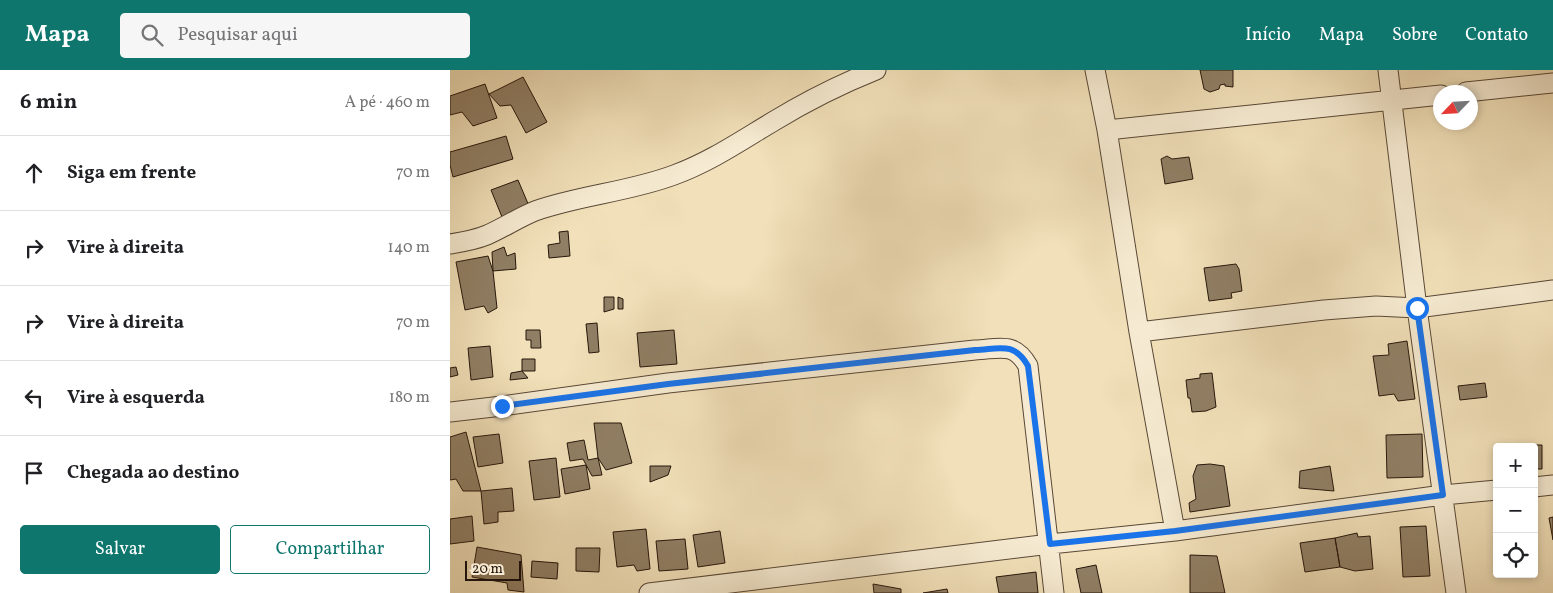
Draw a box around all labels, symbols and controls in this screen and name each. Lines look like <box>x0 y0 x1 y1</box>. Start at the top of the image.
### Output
search box <box>120 13 470 58</box>
text: Mapa <box>25 18 90 52</box>
icon: search <box>138 21 166 49</box>
text: Pesquisar aqui <box>178 22 298 48</box>
text: Início <box>1245 23 1291 48</box>
text: Mapa <box>1319 23 1364 48</box>
text: Sobre <box>1392 23 1437 48</box>
text: Contato <box>1465 23 1528 48</box>
north arrow <box>1433 85 1478 130</box>
text: 6 min <box>20 88 77 117</box>
text: A pé · 460 m <box>345 92 430 114</box>
icon: ahead <box>20 159 48 187</box>
text: Siga em frente <box>67 160 196 186</box>
text: 70 m <box>396 162 430 184</box>
icon: right <box>20 234 48 262</box>
text: Vire à direita <box>67 235 184 261</box>
text: 140 m <box>388 237 430 259</box>
route start <box>1406 297 1429 320</box>
icon: right <box>20 309 48 337</box>
text: Vire à direita <box>67 310 184 336</box>
text: 70 m <box>396 312 430 334</box>
icon: left <box>20 384 48 412</box>
text: Vire à esquerda <box>67 385 205 411</box>
text: 180 m <box>389 387 430 409</box>
route end <box>491 395 514 418</box>
map controls <box>1493 443 1538 578</box>
button: + <box>1493 443 1538 488</box>
icon: arrive <box>20 459 48 487</box>
text: Chegada ao destino <box>67 460 239 486</box>
button: − <box>1493 488 1538 533</box>
button: Salvar <box>20 525 220 574</box>
button: Compartilhar <box>230 525 430 574</box>
button: locate <box>1493 533 1538 578</box>
scale bar <box>465 558 521 581</box>
text: 20 m <box>472 560 503 579</box>

